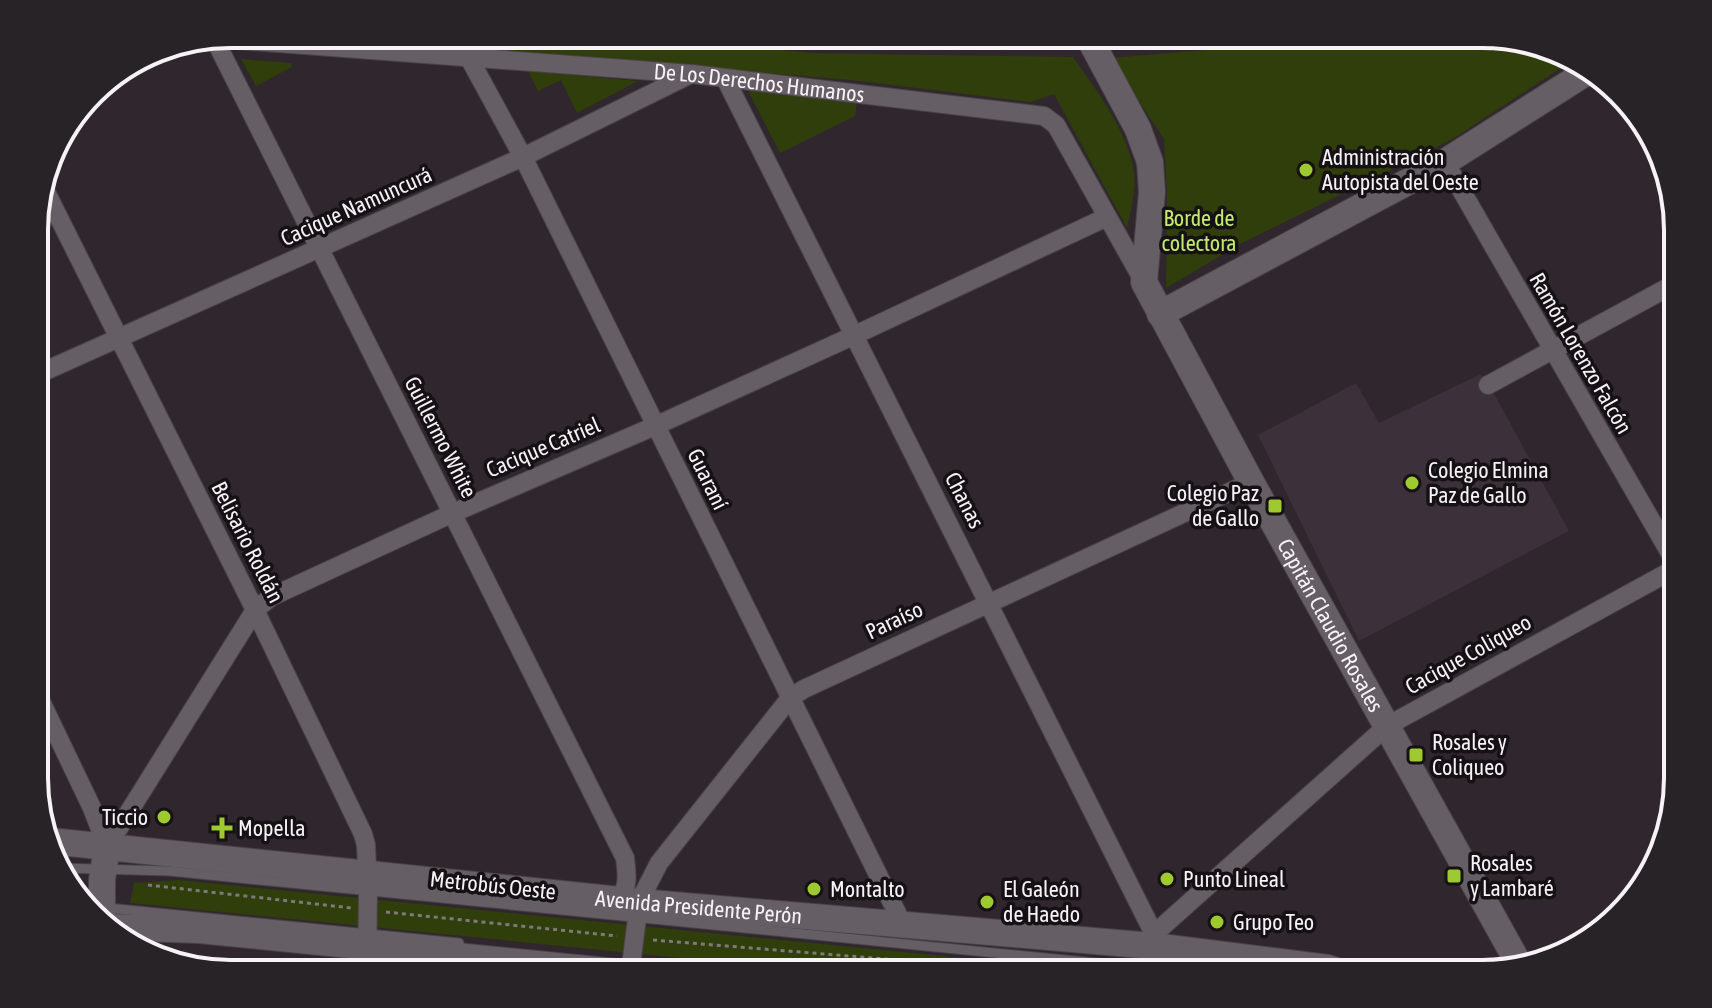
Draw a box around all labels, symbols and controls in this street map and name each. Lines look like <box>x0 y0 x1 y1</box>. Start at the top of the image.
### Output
street label: De Los Derechos Humanos <box>653 58 866 108</box>
place label: Administración Autopista del Oeste <box>1322 144 1479 195</box>
street label: Cacique Namuncurá <box>276 161 436 251</box>
marker: Administración Autopista del Oeste <box>1297 161 1315 179</box>
park label: Borde de colectora <box>1162 205 1236 256</box>
street label: Ramón Lorenzo Falcón <box>1524 268 1638 438</box>
street label: Guillermo White <box>399 372 483 502</box>
street label: Cacique Catriel <box>482 411 604 483</box>
street label: Guaraní <box>682 444 734 514</box>
place label: Colegio Elmina Paz de Gallo <box>1428 457 1549 508</box>
street label: Chanas <box>940 468 990 533</box>
marker: Colegio Elmina Paz de Gallo <box>1403 474 1421 492</box>
street label: Belisario Roldán <box>206 477 290 607</box>
place label: Colegio Paz de Gallo <box>1167 480 1259 531</box>
marker: Colegio Paz de Gallo <box>1266 497 1284 515</box>
street label: Capitán Claudio Rosales <box>1272 534 1389 717</box>
street label: Paraíso <box>861 596 927 644</box>
street label: Cacique Coliqueo <box>1401 609 1535 699</box>
place label: Rosales y Coliqueo <box>1432 729 1507 780</box>
marker: Rosales y Coliqueo <box>1407 746 1425 764</box>
place label: Ticcio <box>102 804 148 830</box>
marker: Ticcio <box>155 808 173 826</box>
place label: Mopella <box>238 815 305 841</box>
marker: Mopella <box>213 819 231 837</box>
place label: Rosales y Lambaré <box>1470 850 1554 901</box>
street label: Metrobús Oeste <box>429 865 557 905</box>
place label: Punto Lineal <box>1183 866 1285 892</box>
marker: Rosales y Lambaré <box>1445 867 1463 885</box>
marker: Punto Lineal <box>1158 870 1176 888</box>
place label: Montalto <box>830 876 905 902</box>
place label: El Galeón de Haedo <box>1003 876 1080 927</box>
marker: Montalto <box>805 880 823 898</box>
street label: Avenida Presidente Perón <box>594 885 803 929</box>
marker: El Galeón de Haedo <box>978 893 996 911</box>
place label: Grupo Teo <box>1233 909 1314 935</box>
marker: Grupo Teo <box>1208 913 1226 931</box>

